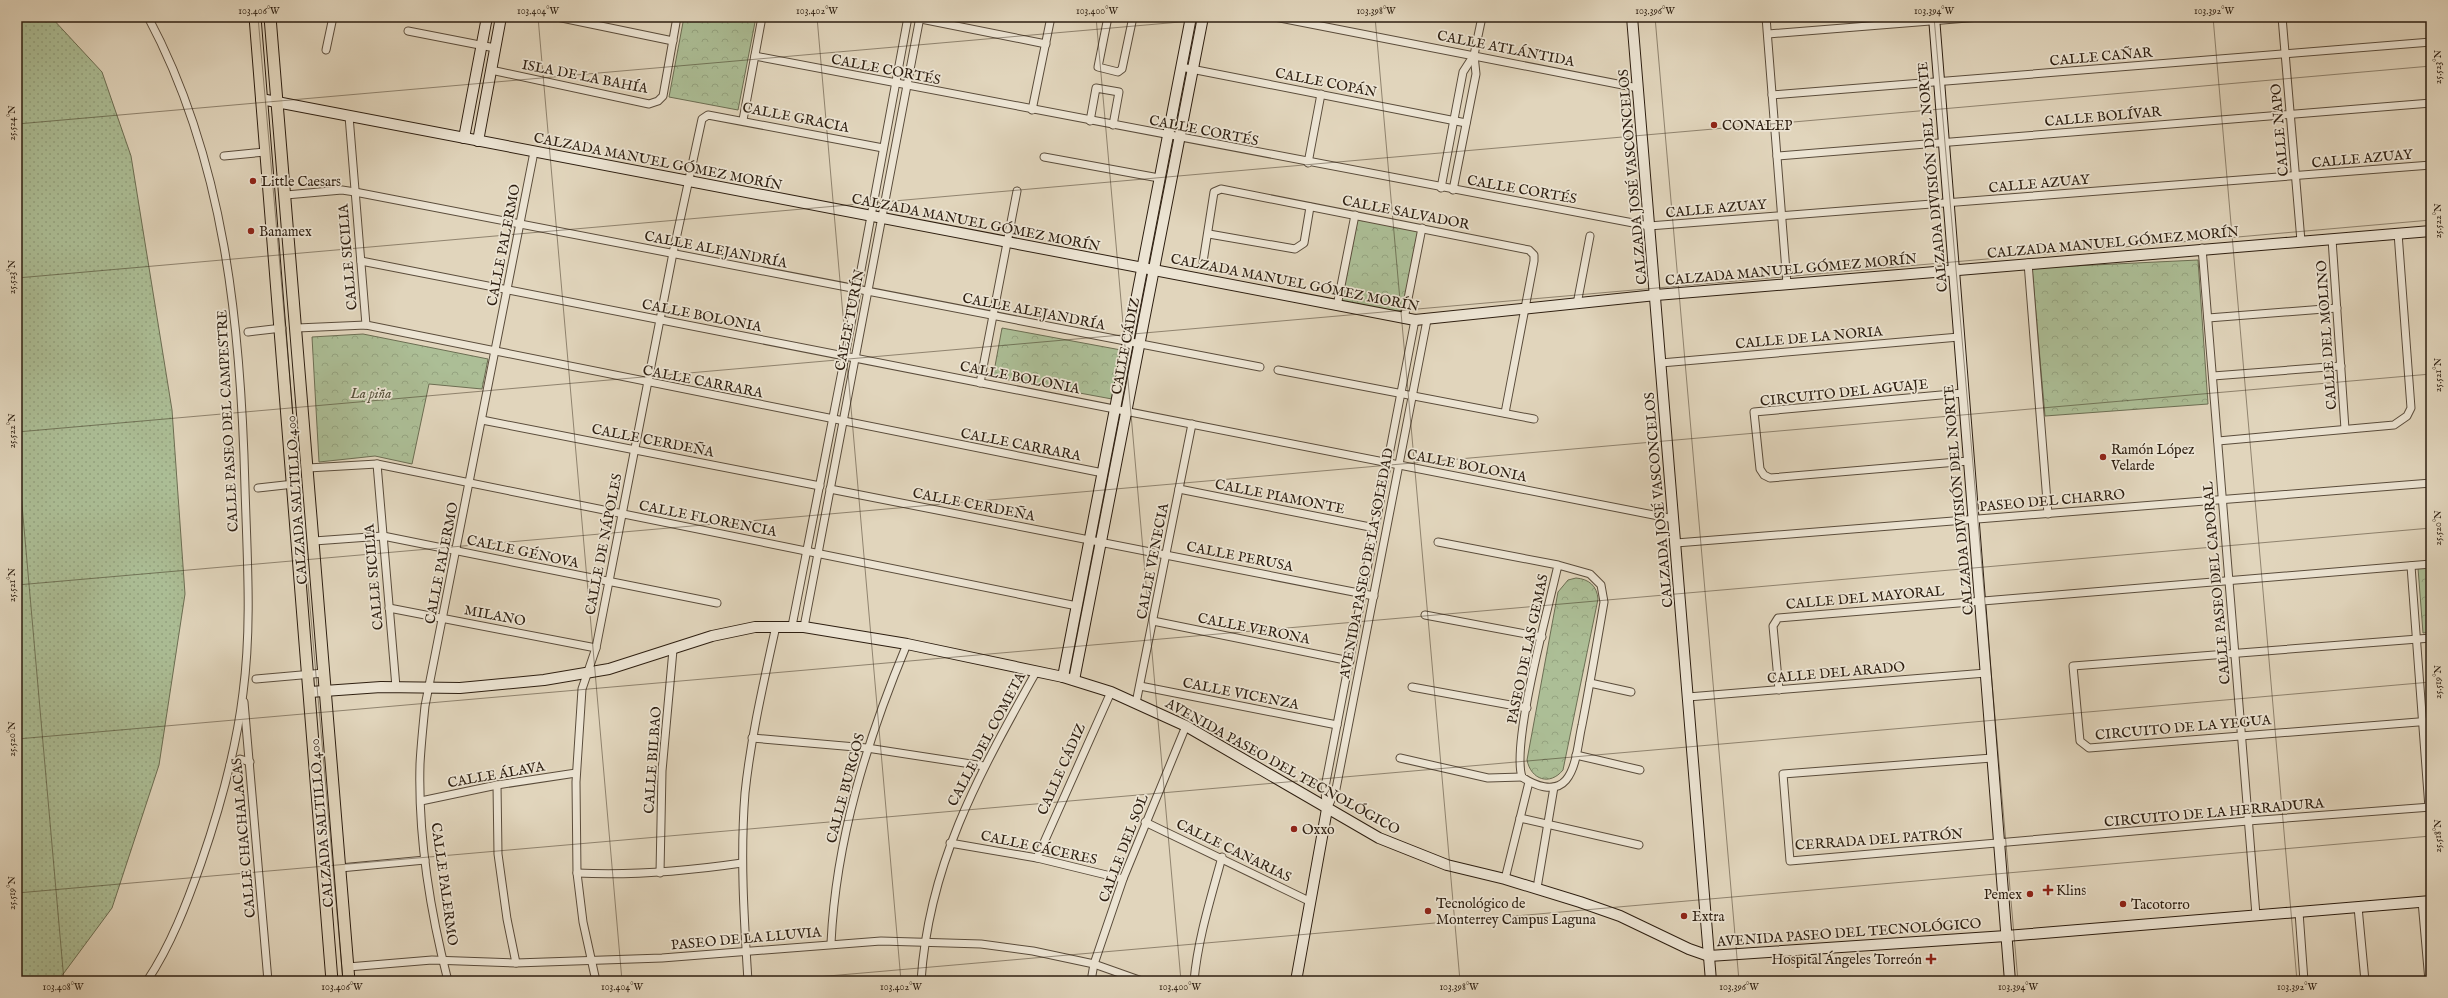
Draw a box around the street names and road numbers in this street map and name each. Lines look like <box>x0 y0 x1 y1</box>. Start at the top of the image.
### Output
street label: CALLE ATLÁNTIDA <box>1436 26 1577 71</box>
street label: CALLE CAÑAR <box>2049 42 2154 70</box>
street label: CALLE CORTÉS <box>830 50 942 89</box>
street label: ISLA DE LA BAHÍA <box>520 55 650 98</box>
street label: CALZADA DIVISIÓN DEL NORTE <box>1913 61 1952 293</box>
street label: CALLE COPÁN <box>1274 63 1378 102</box>
street label: CALZADA JOSÉ VASCONCELOS <box>1614 68 1651 285</box>
street label: CALLE NAPO <box>2267 82 2293 177</box>
street label: CALLE GRACIA <box>741 99 851 137</box>
street label: CALLE BOLÍVAR <box>2044 102 2163 131</box>
street label: CALLE CORTÉS <box>1148 111 1260 150</box>
street label: CALZADA MANUEL GÓMEZ MORÍN <box>532 128 784 195</box>
street label: CALLE AZUAY <box>2311 145 2415 172</box>
street label: CALLE AZUAY <box>1988 170 2092 197</box>
street label: CALLE CORTÉS <box>1466 171 1578 208</box>
street label: CALLE PALERMO <box>483 182 525 308</box>
street label: CALZADA MANUEL GÓMEZ MORÍN <box>850 189 1102 256</box>
street label: CALLE SALVADOR <box>1341 192 1471 234</box>
street label: CALLE AZUAY <box>1665 195 1769 222</box>
street label: CALLE SICILIA <box>334 202 362 311</box>
street label: CALZADA MANUEL GÓMEZ MORÍN <box>1986 222 2240 263</box>
street label: CALLE ALEJANDRÍA <box>643 226 789 273</box>
street label: CALZADA MANUEL GÓMEZ MORÍN <box>1169 249 1421 316</box>
street label: CALZADA MANUEL GÓMEZ MORÍN <box>1664 249 1918 290</box>
street label: CALLE DEL MOLINO <box>2313 259 2341 410</box>
street label: CALLE TURÍN <box>830 268 869 372</box>
street label: CALLE ALEJANDRÍA <box>961 288 1107 335</box>
street label: CALLE BOLONIA <box>640 296 764 337</box>
street label: CALLE CÁDIZ <box>1107 296 1144 396</box>
street label: CALLE PASEO DEL CAMPESTRE <box>213 309 243 533</box>
street label: CALLE DE LA NORIA <box>1735 323 1884 353</box>
street label: CALLE BOLONIA <box>958 358 1082 399</box>
street label: CALLE CARRARA <box>641 361 765 403</box>
street label: CIRCUITO DEL AGUAJE <box>1759 375 1929 411</box>
street label: CALZADA DIVISIÓN DEL NORTE <box>1939 384 1978 616</box>
street label: CALZADA JOSÉ VASCONCELOS <box>1640 391 1677 608</box>
street label: CALZADA SALTILLO 400 <box>282 415 312 585</box>
street label: CALLE CERDEÑA <box>590 419 716 462</box>
street label: CALLE CARRARA <box>959 424 1083 466</box>
street label: CALLE BOLONIA <box>1405 446 1529 487</box>
street label: AVENIDA PASEO DE LA SOLEDAD <box>1336 447 1398 681</box>
street label: CALLE DE NÁPOLES <box>580 472 627 616</box>
street label: CALLE PIAMONTE <box>1213 476 1347 518</box>
street label: CALLE PASEO DEL CAPORAL <box>2199 481 2235 685</box>
street label: CALLE CERDEÑA <box>911 483 1037 526</box>
street label: PASEO DEL CHARRO <box>1978 486 2126 516</box>
street label: CALLE FLORENCIA <box>637 497 779 541</box>
street label: CALLE PALERMO <box>421 500 463 626</box>
street label: CALLE VENECIA <box>1133 501 1173 621</box>
street label: CALLE SICILIA <box>360 522 388 631</box>
street label: CALLE GÉNOVA <box>465 530 581 573</box>
street label: CALLE PERUSA <box>1185 538 1295 576</box>
street label: PASEO DE LAS GEMAS <box>1503 573 1553 726</box>
street label: CALLE DEL MAYORAL <box>1785 582 1945 614</box>
street label: MILANO <box>463 601 527 631</box>
street label: CALLE VERONA <box>1196 609 1312 649</box>
street label: CALLE DEL ARADO <box>1766 658 1906 688</box>
street label: CALLE DEL COMETA <box>944 669 1030 810</box>
street label: CALLE VICENZA <box>1181 674 1301 714</box>
street label: AVENIDA PASEO DEL TECNOLÓGICO <box>1161 693 1404 839</box>
street label: CALLE BILBAO <box>640 705 666 814</box>
street label: CIRCUITO DE LA YEGUA <box>2094 711 2272 745</box>
street label: CALLE CÁDIZ <box>1033 720 1090 818</box>
street label: CALLE BURGOS <box>823 731 869 845</box>
street label: CALZADA SALTILLO 400 <box>306 738 338 908</box>
street label: CALLE CHACHALACAS <box>228 757 260 919</box>
street label: CALLE ÁLAVA <box>446 757 547 792</box>
street label: CALLE DEL SOL <box>1095 792 1153 905</box>
street label: CIRCUITO DE LA HERRADURA <box>2103 794 2325 832</box>
street label: CALLE CANARIAS <box>1173 815 1294 887</box>
street label: CALLE PALERMO <box>426 821 462 947</box>
street label: CERRADA DEL PATRÓN <box>1794 824 1964 855</box>
street label: CALLE CÁCERES <box>979 826 1099 869</box>
street label: AVENIDA PASEO DEL TECNOLÓGICO <box>1715 914 1982 951</box>
street label: PASEO DE LA LLUVIA <box>670 923 823 955</box>

